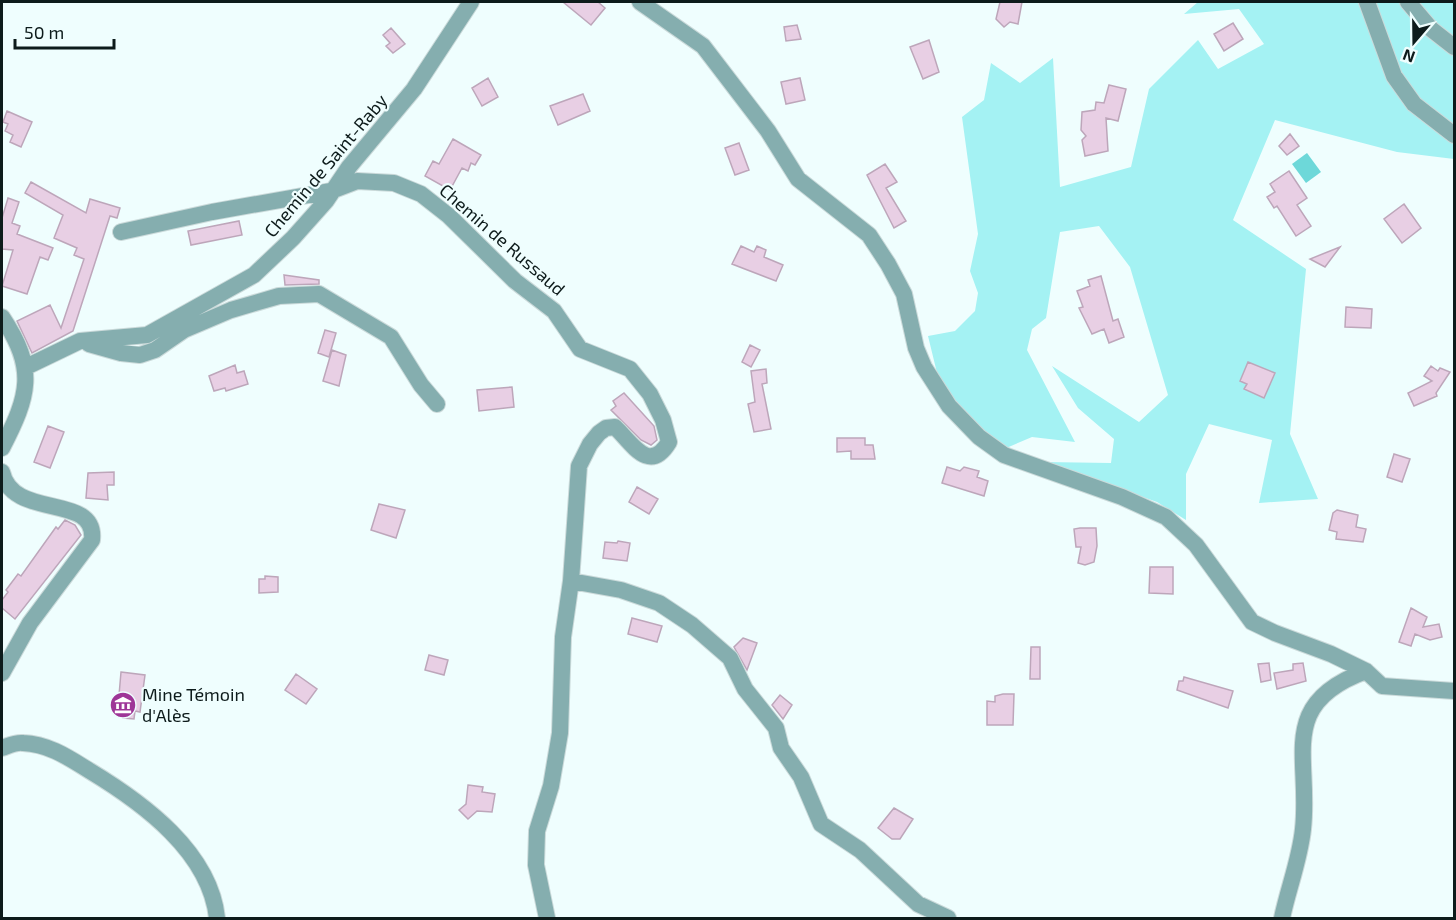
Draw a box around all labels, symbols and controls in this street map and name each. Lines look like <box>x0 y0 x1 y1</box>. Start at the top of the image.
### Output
scale bar <box>15 12 114 50</box>
north arrow <box>1384 12 1444 72</box>
text: 50 m <box>24 21 64 43</box>
text: N <box>1400 46 1417 67</box>
street label: Chemin de Saint-Raby <box>259 89 392 241</box>
street label: Chemin de Russaud <box>435 179 570 300</box>
place label: Mine Témoin d'Alès <box>142 683 245 726</box>
museum icon: Mine Témoin d'Alès <box>108 690 138 720</box>

